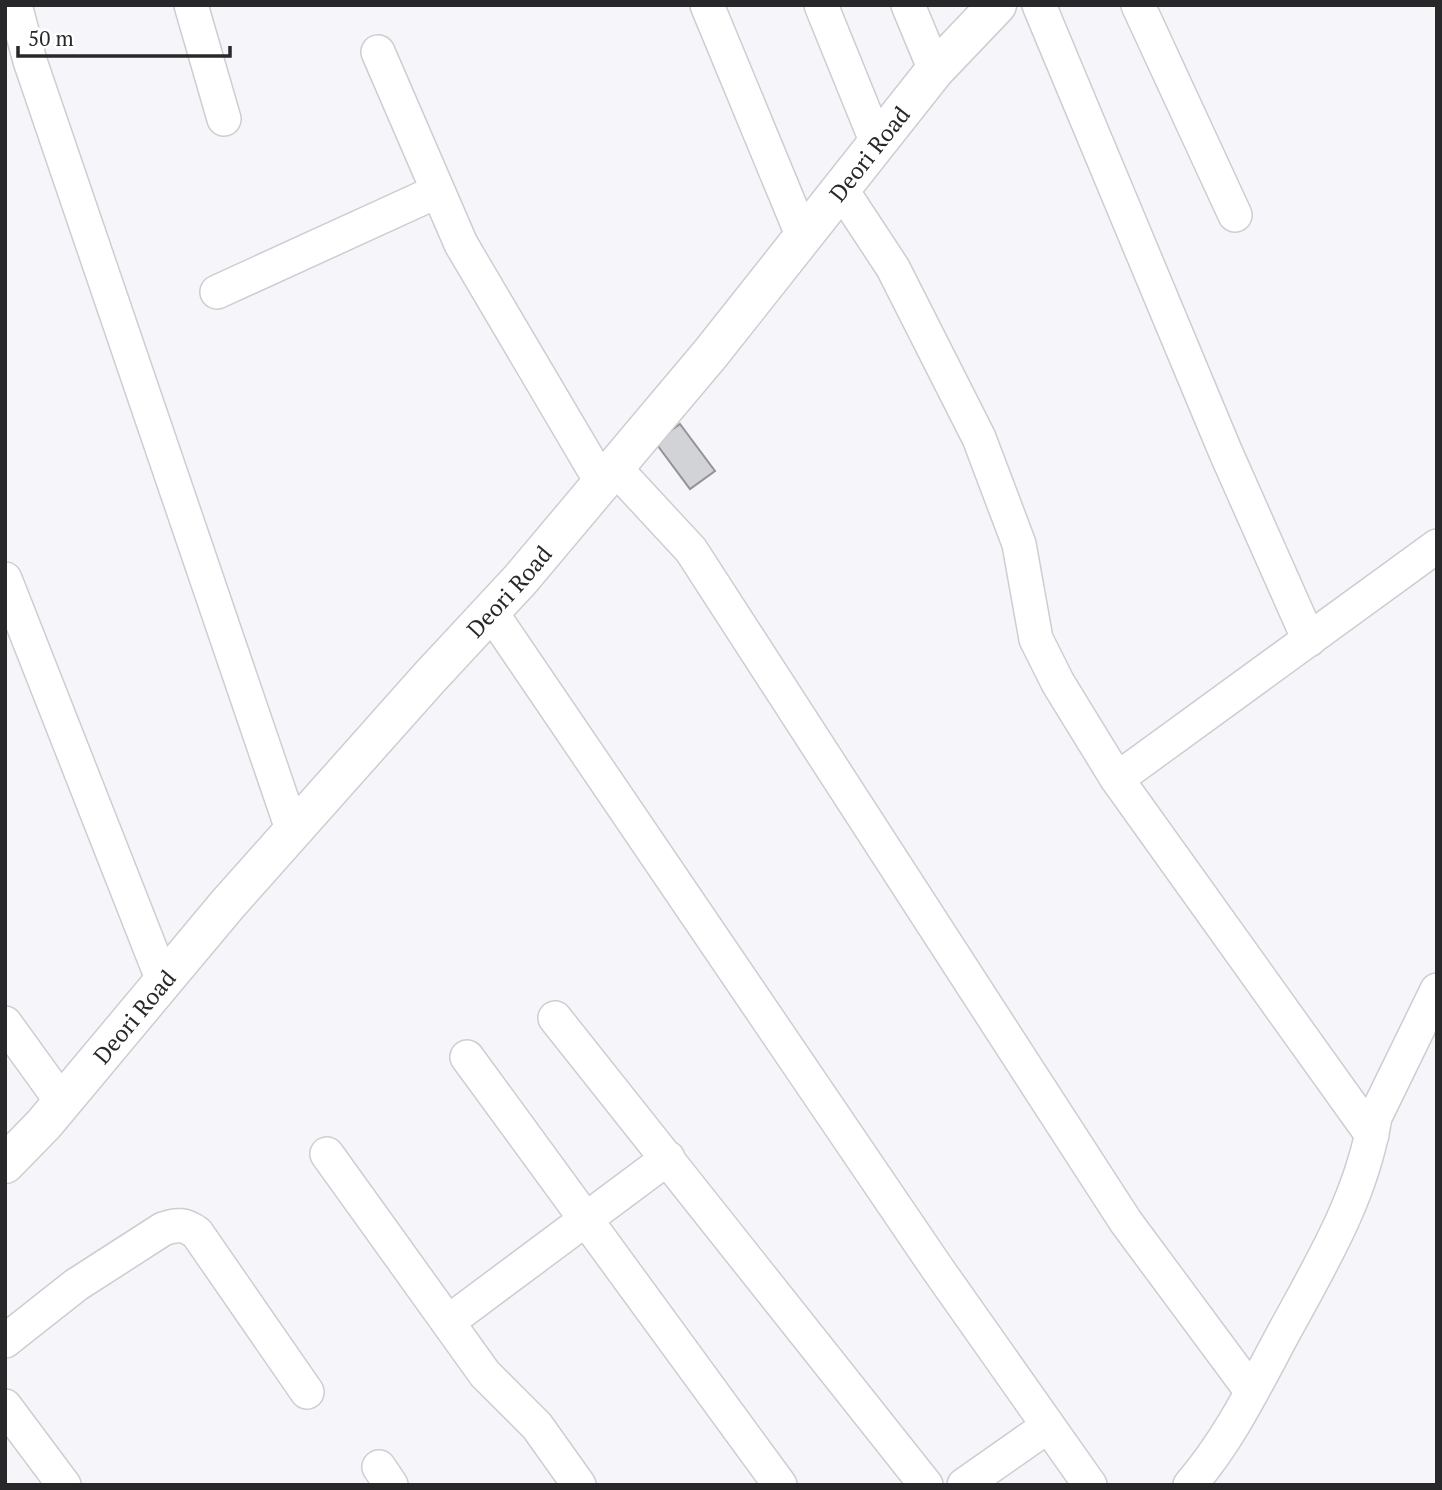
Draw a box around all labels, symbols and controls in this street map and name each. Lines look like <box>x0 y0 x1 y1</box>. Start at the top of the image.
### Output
scale bar <box>18 14 229 58</box>
text: 50 m <box>28 24 74 52</box>
street label: Deori Road <box>822 99 916 208</box>
street label: Deori Road <box>459 539 558 644</box>
street label: Deori Road <box>86 963 182 1070</box>

